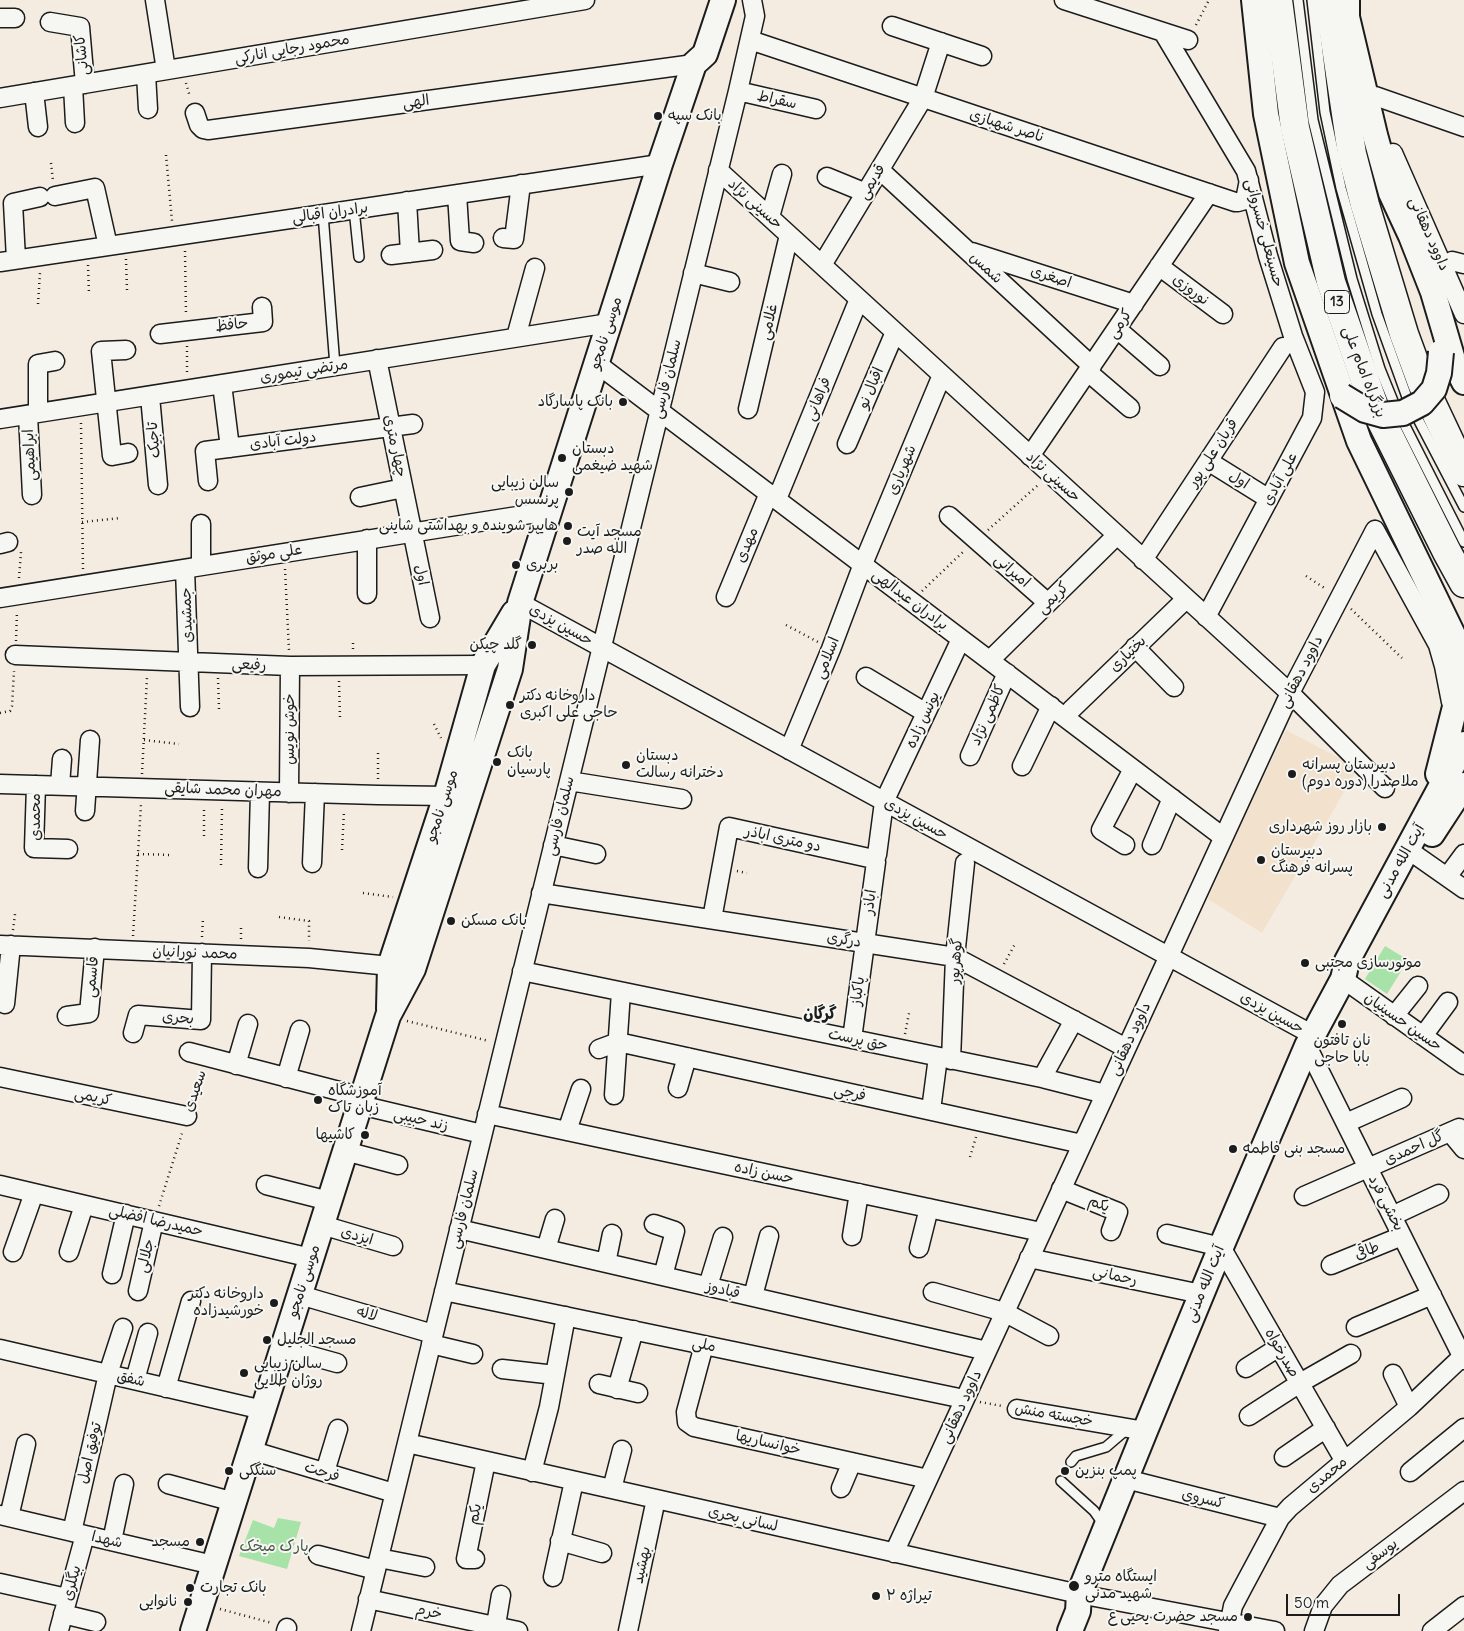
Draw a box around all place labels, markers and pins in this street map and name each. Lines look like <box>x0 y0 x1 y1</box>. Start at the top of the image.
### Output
place label: بانک سپه <box>668 107 722 125</box>
marker: بانک سپه <box>652 110 664 122</box>
place label: بانک پاسارگاد <box>538 393 613 411</box>
marker: بانک پاسارگاد <box>617 396 629 408</box>
place label: دبستان شهید ضیغمی <box>572 440 653 475</box>
marker: دبستان شهید ضیغمی <box>556 452 568 464</box>
place label: سالن زيبايى پرنسس <box>491 474 559 509</box>
marker: سالن زيبايى پرنسس <box>563 486 575 498</box>
place label: هایپر شوینده و بهداشتی شاینی <box>379 517 558 535</box>
marker: هایپر شوینده و بهداشتی شاینی <box>562 520 574 532</box>
place label: مسجد آیت الله صدر <box>577 523 642 558</box>
marker: مسجد آیت الله صدر <box>561 535 573 547</box>
place label: بربری <box>526 556 558 574</box>
marker: بربری <box>510 559 522 571</box>
place label: گلد چیکن <box>469 636 522 654</box>
marker: گلد چیکن <box>526 639 538 651</box>
place label: داروخانه دکتر حاجی علی اکبری <box>520 687 618 722</box>
marker: داروخانه دکتر حاجی علی اکبری <box>504 699 516 711</box>
place label: بانک پارسیان <box>507 744 551 779</box>
place label: دبستان دخترانه رسالت <box>636 747 724 782</box>
marker: بانک پارسیان <box>491 756 503 768</box>
place label: دبيرستان پسرانه ملاصدرا (دوره دوم) <box>1302 756 1419 791</box>
marker: دبستان دخترانه رسالت <box>620 759 632 771</box>
marker: دبيرستان پسرانه ملاصدرا (دوره دوم) <box>1286 768 1298 780</box>
place label: بازار روز شهرداری <box>1269 818 1372 836</box>
marker: بازار روز شهرداری <box>1376 821 1388 833</box>
place label: دبیرستان پسرانه فرهنگ <box>1271 842 1353 877</box>
marker: دبیرستان پسرانه فرهنگ <box>1255 854 1267 866</box>
place label: بانک مسکن <box>461 912 527 930</box>
marker: بانک مسکن <box>445 915 457 927</box>
place label: موتورسازی مجتبی <box>1315 954 1421 972</box>
marker: موتورسازی مجتبی <box>1299 957 1311 969</box>
marker: نان تافتون بابا حاجی <box>1336 1018 1348 1030</box>
place label: نان تافتون بابا حاجی <box>1313 1032 1371 1067</box>
place label: آموزشگاه زبان تاک <box>328 1082 382 1117</box>
marker: آموزشگاه زبان تاک <box>312 1094 324 1106</box>
place label: کاشیها <box>316 1126 355 1144</box>
marker: کاشیها <box>359 1129 371 1141</box>
place label: مسجد بنی فاطمه <box>1243 1140 1345 1158</box>
marker: مسجد بنی فاطمه <box>1227 1143 1239 1155</box>
place label: داروخانه دکتر خورشیدزاده <box>188 1285 264 1320</box>
marker: داروخانه دکتر خورشیدزاده <box>268 1297 280 1309</box>
place label: مسجد الجلیل <box>277 1331 357 1349</box>
marker: مسجد الجلیل <box>261 1334 273 1346</box>
place label: سالن زیبایی روژان طلایی <box>254 1355 323 1390</box>
marker: سالن زیبایی روژان طلایی <box>238 1367 250 1379</box>
place label: سنگکی <box>239 1462 276 1480</box>
place label: پمپ بنزین <box>1075 1462 1137 1480</box>
marker: سنگکی <box>223 1465 235 1477</box>
marker: پمپ بنزین <box>1059 1465 1071 1477</box>
place label: مسجد <box>151 1533 190 1551</box>
marker: مسجد <box>194 1536 206 1548</box>
place label: ایستگاه مترو شهید مدنی <box>1085 1568 1157 1603</box>
place label: بانک تجارت <box>200 1579 267 1597</box>
marker: ایستگاه مترو شهید مدنی <box>1067 1579 1081 1593</box>
marker: بانک تجارت <box>184 1582 196 1594</box>
place label: تیراژه ۲ <box>886 1587 932 1605</box>
marker: تیراژه ۲ <box>870 1590 882 1602</box>
place label: نانوایی <box>139 1593 178 1611</box>
marker: نانوایی <box>182 1596 194 1608</box>
place label: مسجد حضرت یحیی ع <box>1108 1608 1238 1626</box>
marker: مسجد حضرت یحیی ع <box>1242 1611 1254 1623</box>

